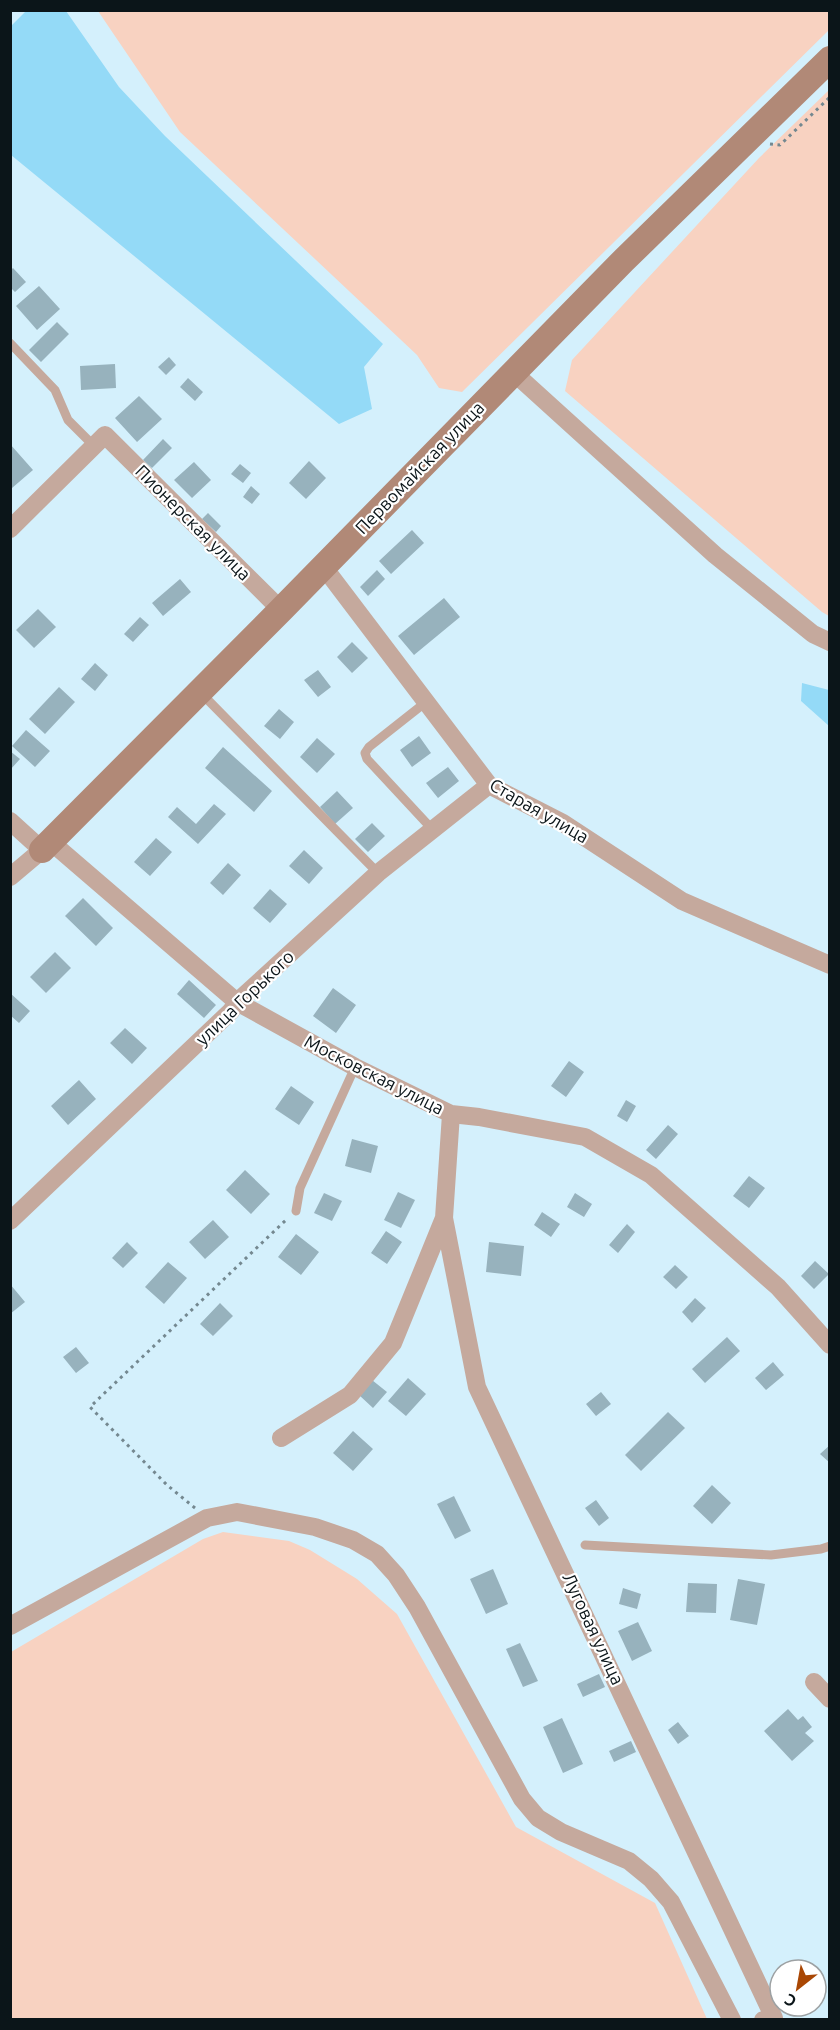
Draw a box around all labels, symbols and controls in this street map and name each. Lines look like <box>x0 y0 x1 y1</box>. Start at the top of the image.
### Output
street label: Первомайская улица <box>351 397 488 538</box>
street label: Пионерская улица <box>132 461 255 584</box>
street label: Старая улица <box>487 774 592 846</box>
street label: улица Горького <box>191 946 297 1049</box>
street label: Московская улица <box>301 1030 448 1118</box>
street label: Луговая улица <box>559 1569 629 1688</box>
north arrow <box>768 1958 828 2018</box>
text: С <box>781 1991 799 2011</box>

